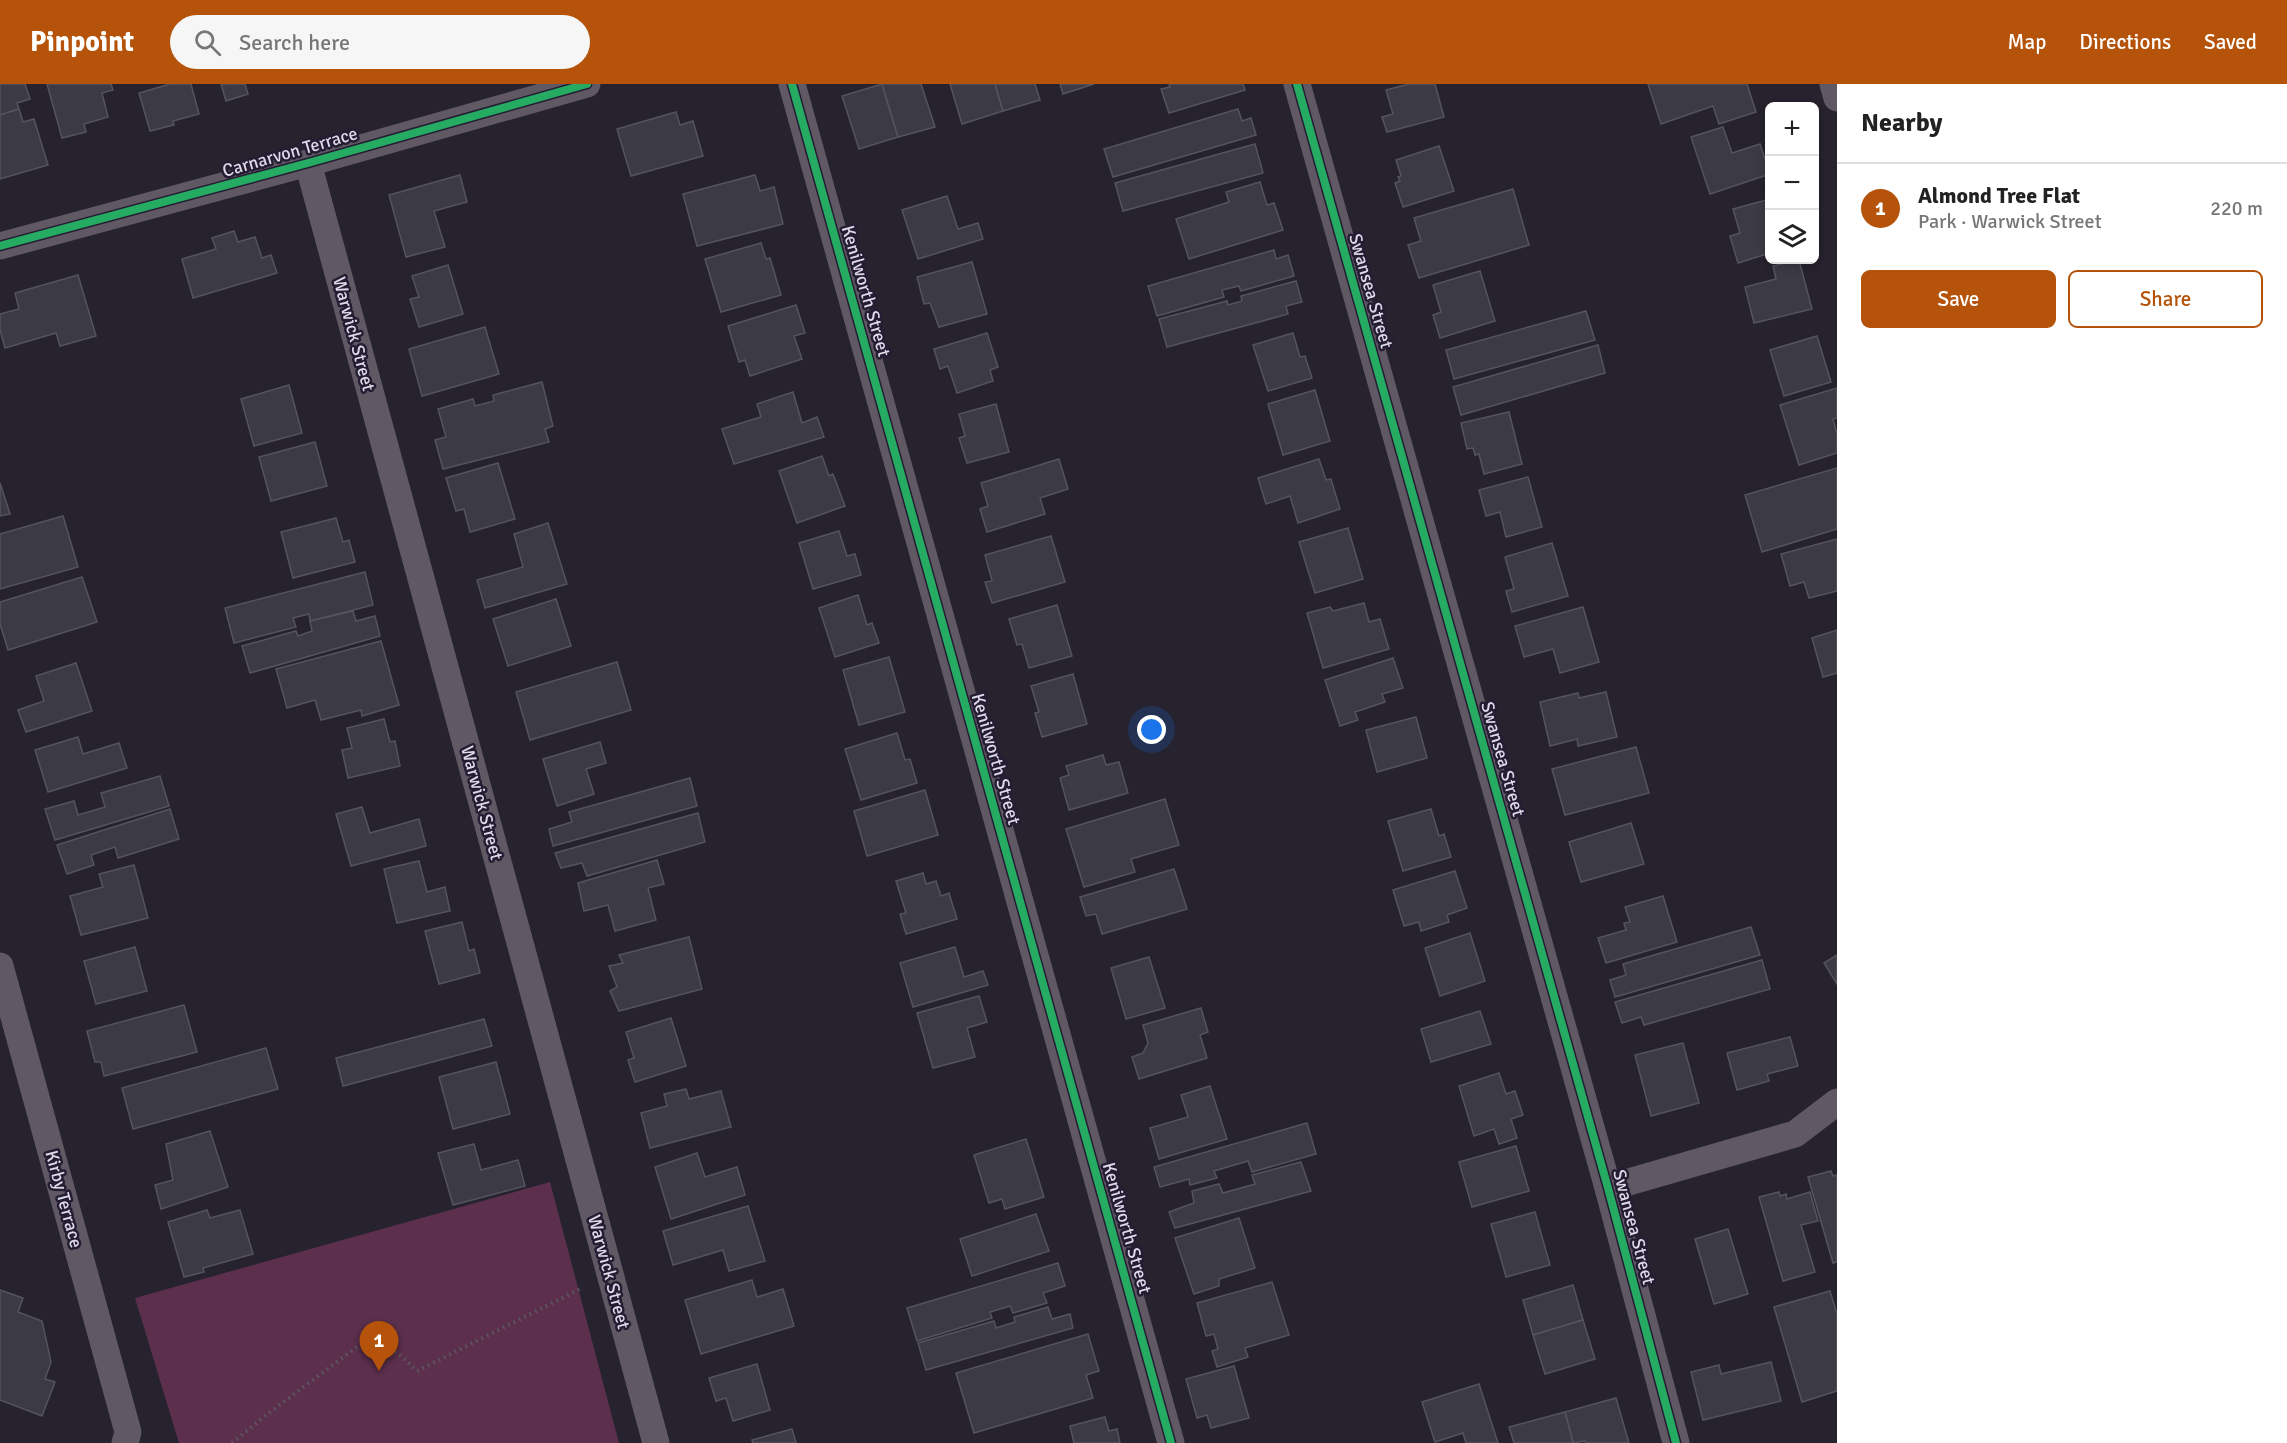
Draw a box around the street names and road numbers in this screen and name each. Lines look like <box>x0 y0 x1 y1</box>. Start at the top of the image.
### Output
street label: Carnarvon Terrace <box>220 122 360 182</box>
street label: Kenilworth Street <box>837 223 895 359</box>
street label: Swansea Street <box>1344 231 1398 351</box>
street label: Warwick Street <box>328 275 380 393</box>
street label: Kenilworth Street <box>967 691 1025 827</box>
street label: Swansea Street <box>1476 699 1530 819</box>
street label: Warwick Street <box>456 744 508 862</box>
street label: Kirby Terrace <box>40 1148 88 1250</box>
street label: Kenilworth Street <box>1098 1160 1156 1296</box>
street label: Swansea Street <box>1608 1167 1660 1287</box>
street label: Warwick Street <box>583 1213 635 1331</box>

